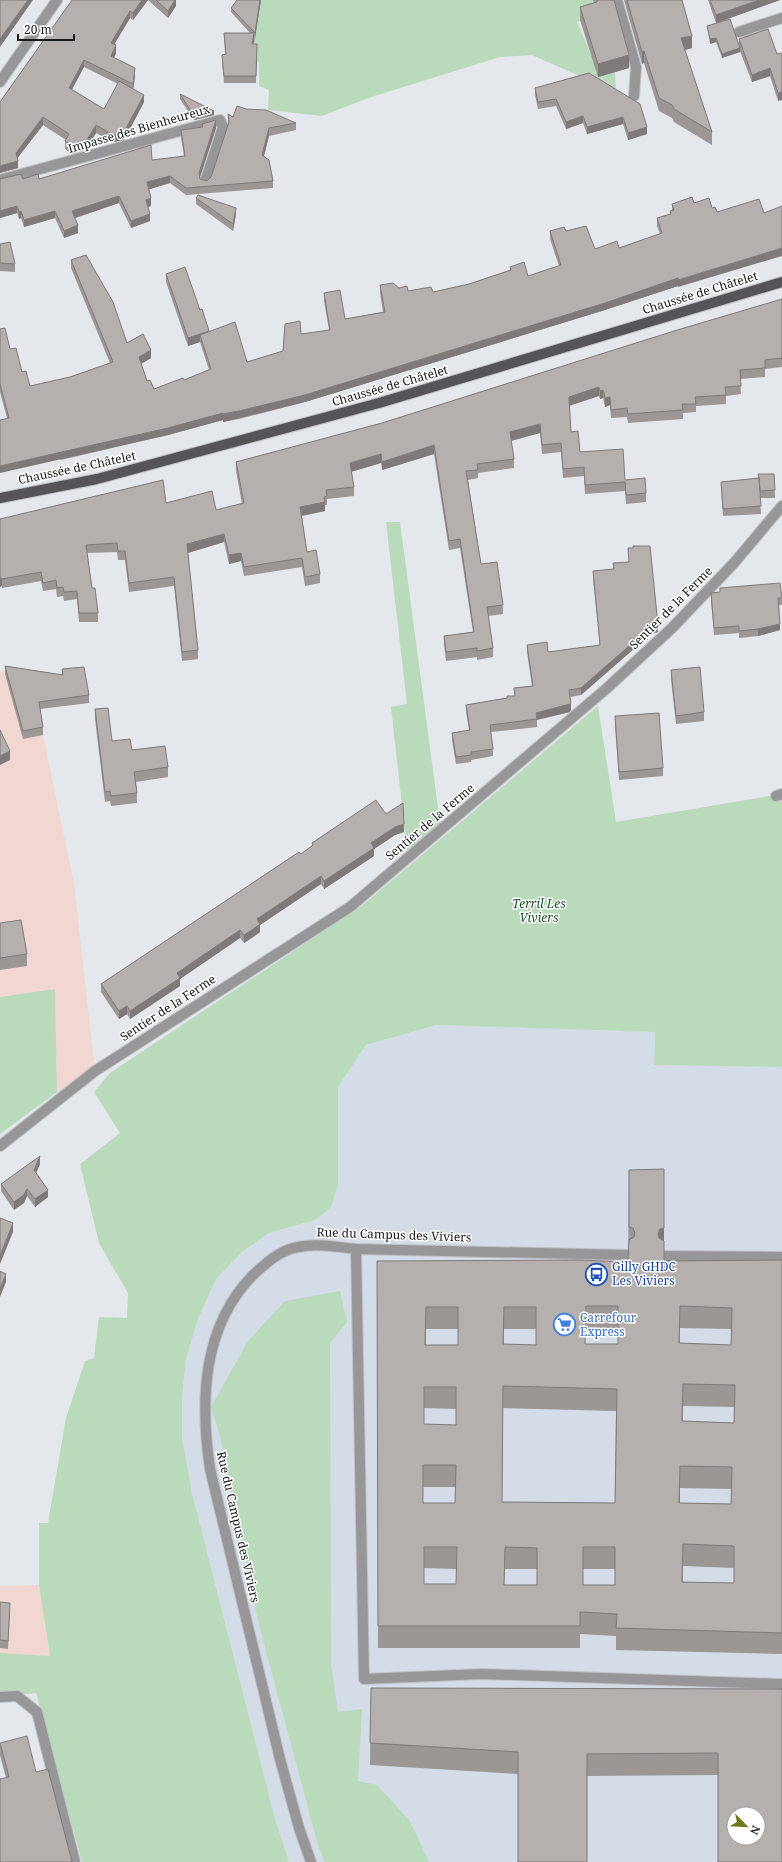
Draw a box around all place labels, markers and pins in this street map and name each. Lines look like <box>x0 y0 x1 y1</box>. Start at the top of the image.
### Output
place label: Gilly GHDC Les Viviers <box>612 1258 676 1289</box>
bus stop icon: Gilly GHDC Les Viviers <box>583 1261 609 1287</box>
place label: Carrefour Express <box>580 1309 637 1340</box>
supermarket icon: Carrefour Express <box>551 1312 577 1338</box>

